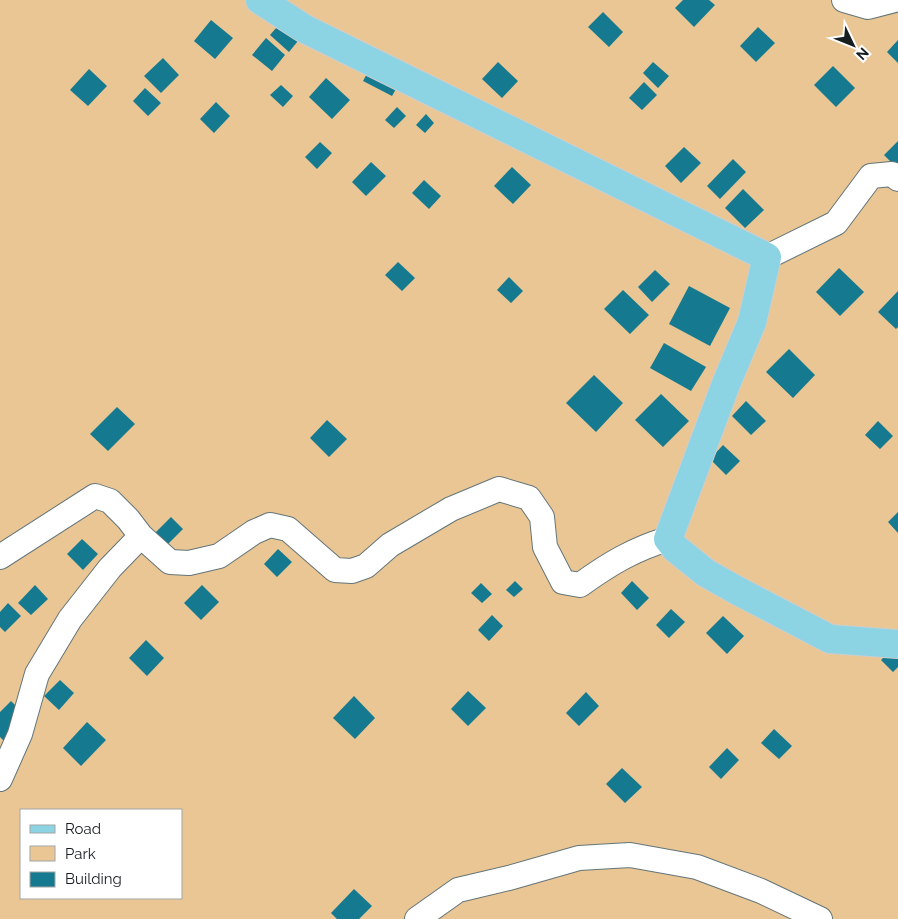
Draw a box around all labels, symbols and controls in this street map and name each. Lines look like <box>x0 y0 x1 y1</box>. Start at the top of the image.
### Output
north arrow <box>828 20 878 70</box>
text: N <box>853 45 872 63</box>
legend <box>20 809 182 899</box>
text: Road <box>65 820 101 838</box>
text: Park <box>65 845 96 863</box>
text: Building <box>65 870 122 888</box>

